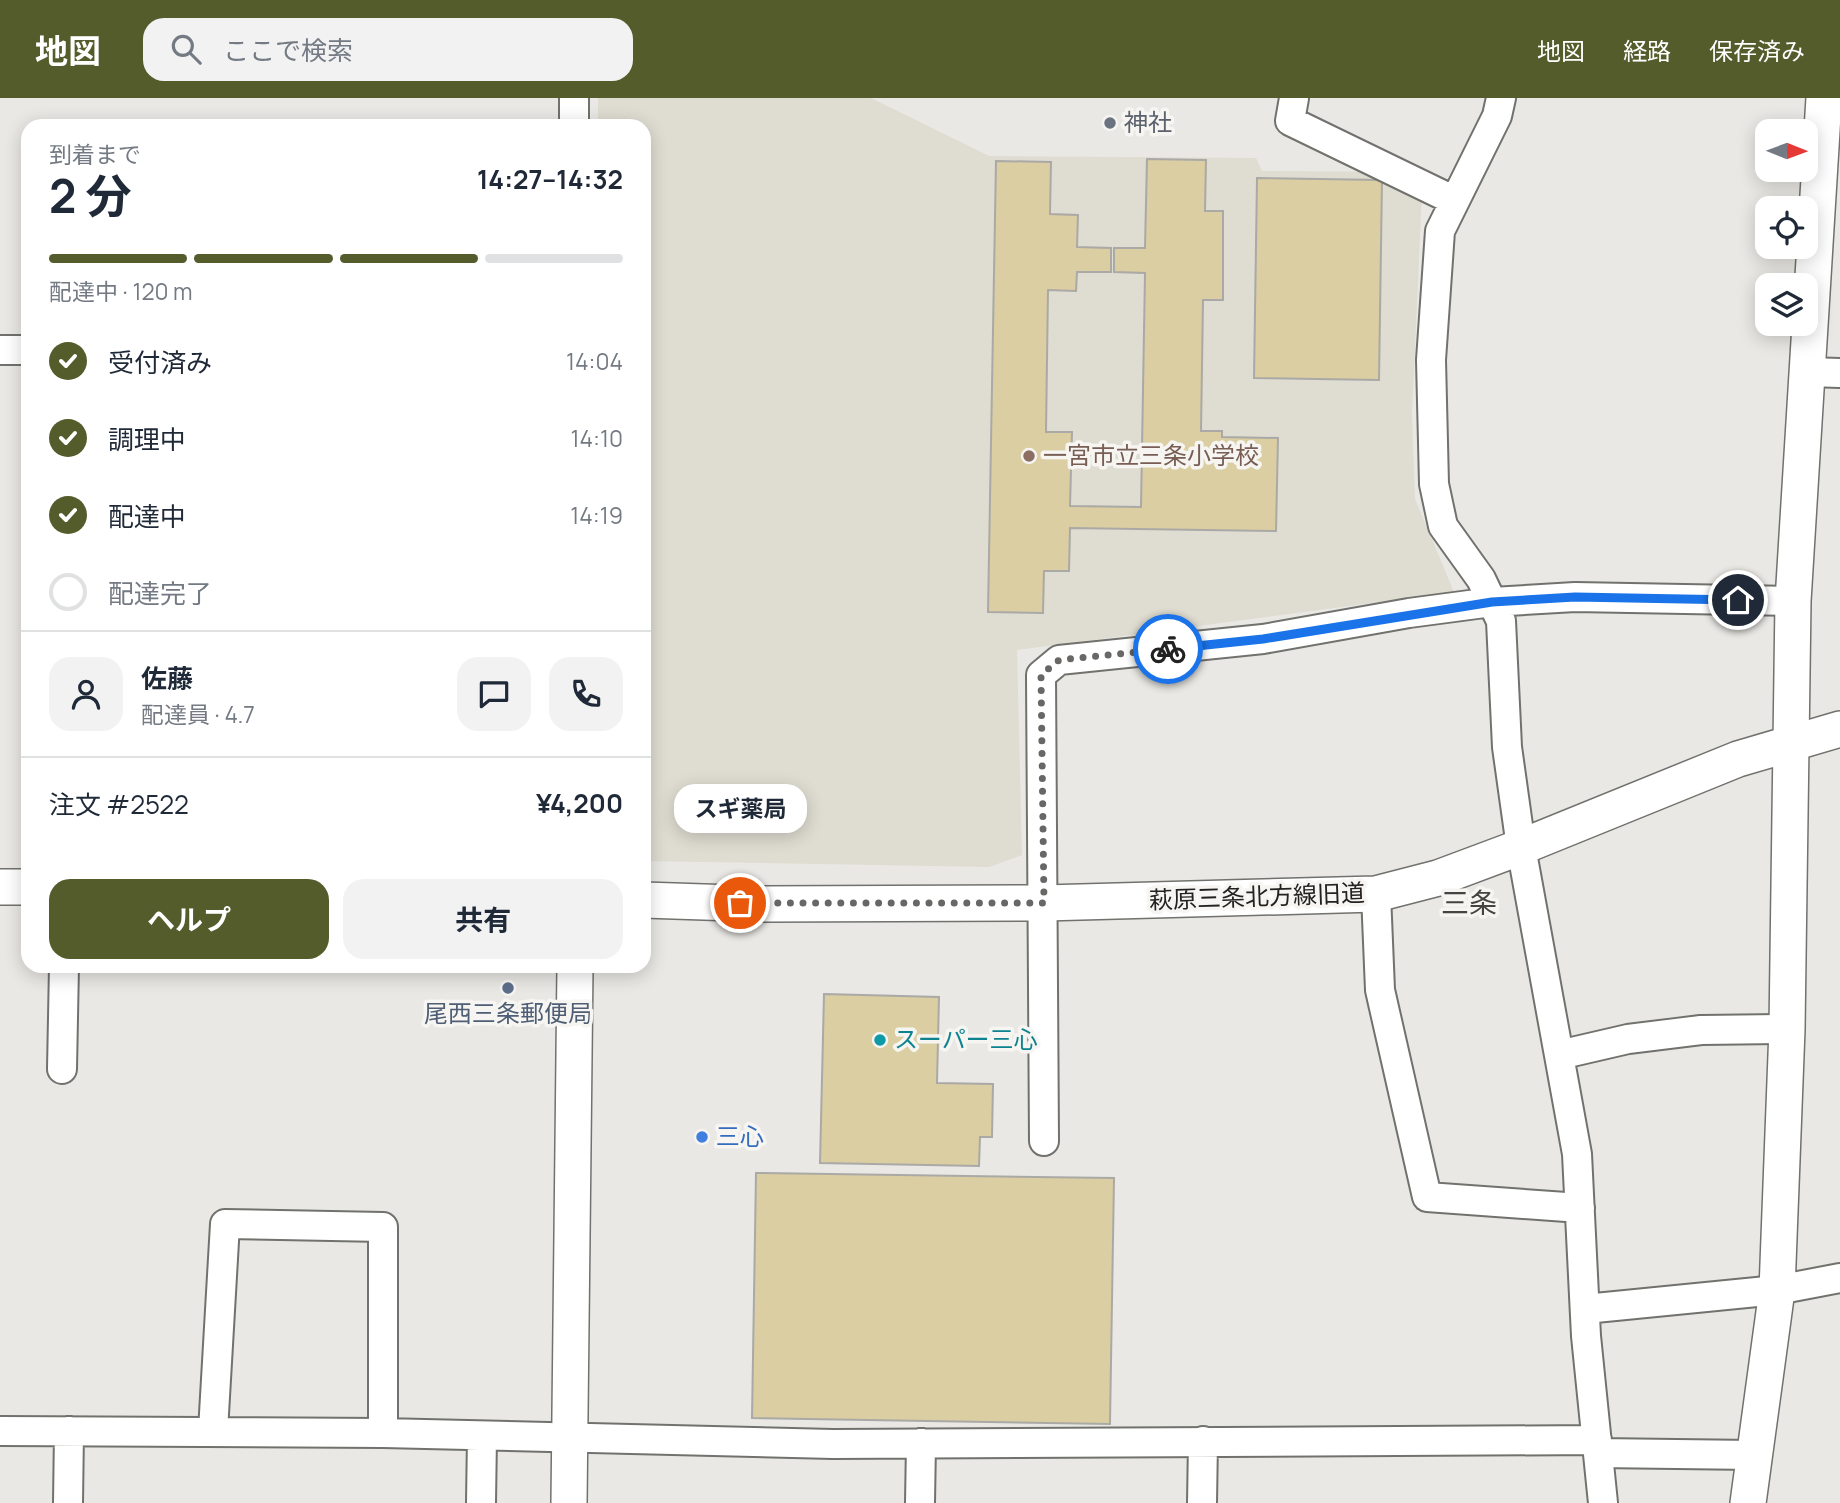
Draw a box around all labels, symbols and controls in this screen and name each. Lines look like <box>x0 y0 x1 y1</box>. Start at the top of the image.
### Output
search box <box>143 18 633 81</box>
text: 地図 <box>35 28 101 73</box>
icon: search <box>167 30 205 68</box>
text: ここで検索 <box>223 32 353 68</box>
text: 地図 <box>1537 34 1585 67</box>
text: 経路 <box>1623 34 1671 67</box>
text: 保存済み <box>1709 34 1805 67</box>
place label: 神社 <box>1124 105 1172 138</box>
marker: 神社 <box>1102 115 1118 131</box>
north arrow <box>1755 119 1818 182</box>
map controls <box>1755 119 1818 336</box>
text: 到着まで <box>49 138 141 170</box>
text: 14:27–14:32 <box>477 161 623 197</box>
text: 2 分 <box>49 164 132 227</box>
button: locate <box>1755 196 1818 259</box>
button: layers <box>1755 273 1818 336</box>
text: 配達中 · 120 m <box>49 275 193 307</box>
icon: check <box>49 342 87 380</box>
text: 受付済み <box>108 344 212 380</box>
text: 14:04 <box>566 345 623 377</box>
icon: check <box>49 419 87 457</box>
text: 調理中 <box>108 421 186 457</box>
text: 14:10 <box>571 422 623 454</box>
place label: 一宮市立三条小学校 <box>1043 438 1259 471</box>
marker: 一宮市立三条小学校 <box>1021 448 1037 464</box>
icon: check <box>49 496 87 534</box>
text: 配達中 <box>108 498 186 534</box>
text: 14:19 <box>570 499 623 531</box>
pin <box>1708 570 1768 630</box>
text: 配達完了 <box>108 575 212 611</box>
icon: home <box>1719 581 1757 619</box>
courier <box>1133 614 1203 684</box>
icon: bike <box>1149 630 1187 668</box>
button: person <box>49 657 123 731</box>
button: chat <box>457 657 531 731</box>
button: phone <box>549 657 623 731</box>
text: 佐藤 <box>141 660 193 696</box>
text: 配達員 · 4.7 <box>141 698 255 730</box>
callout: スギ薬局 <box>674 784 806 833</box>
text: ¥4,200 <box>536 785 623 821</box>
text: 注文 #2522 <box>49 786 189 822</box>
text: スギ薬局 <box>695 792 787 824</box>
pin <box>710 873 770 933</box>
street label: 萩原三条北方線旧道 <box>1148 875 1365 916</box>
button: ヘルプ <box>49 879 329 959</box>
button: 共有 <box>343 879 623 959</box>
district label: 三条 <box>1441 883 1497 921</box>
icon: bag <box>721 884 759 922</box>
marker: 尾西三条郵便局 <box>500 980 516 996</box>
place label: 尾西三条郵便局 <box>424 996 592 1029</box>
place label: スーパー三心 <box>894 1022 1038 1055</box>
marker: スーパー三心 <box>872 1032 888 1048</box>
place label: 三心 <box>716 1119 764 1152</box>
marker: 三心 <box>694 1129 710 1145</box>

